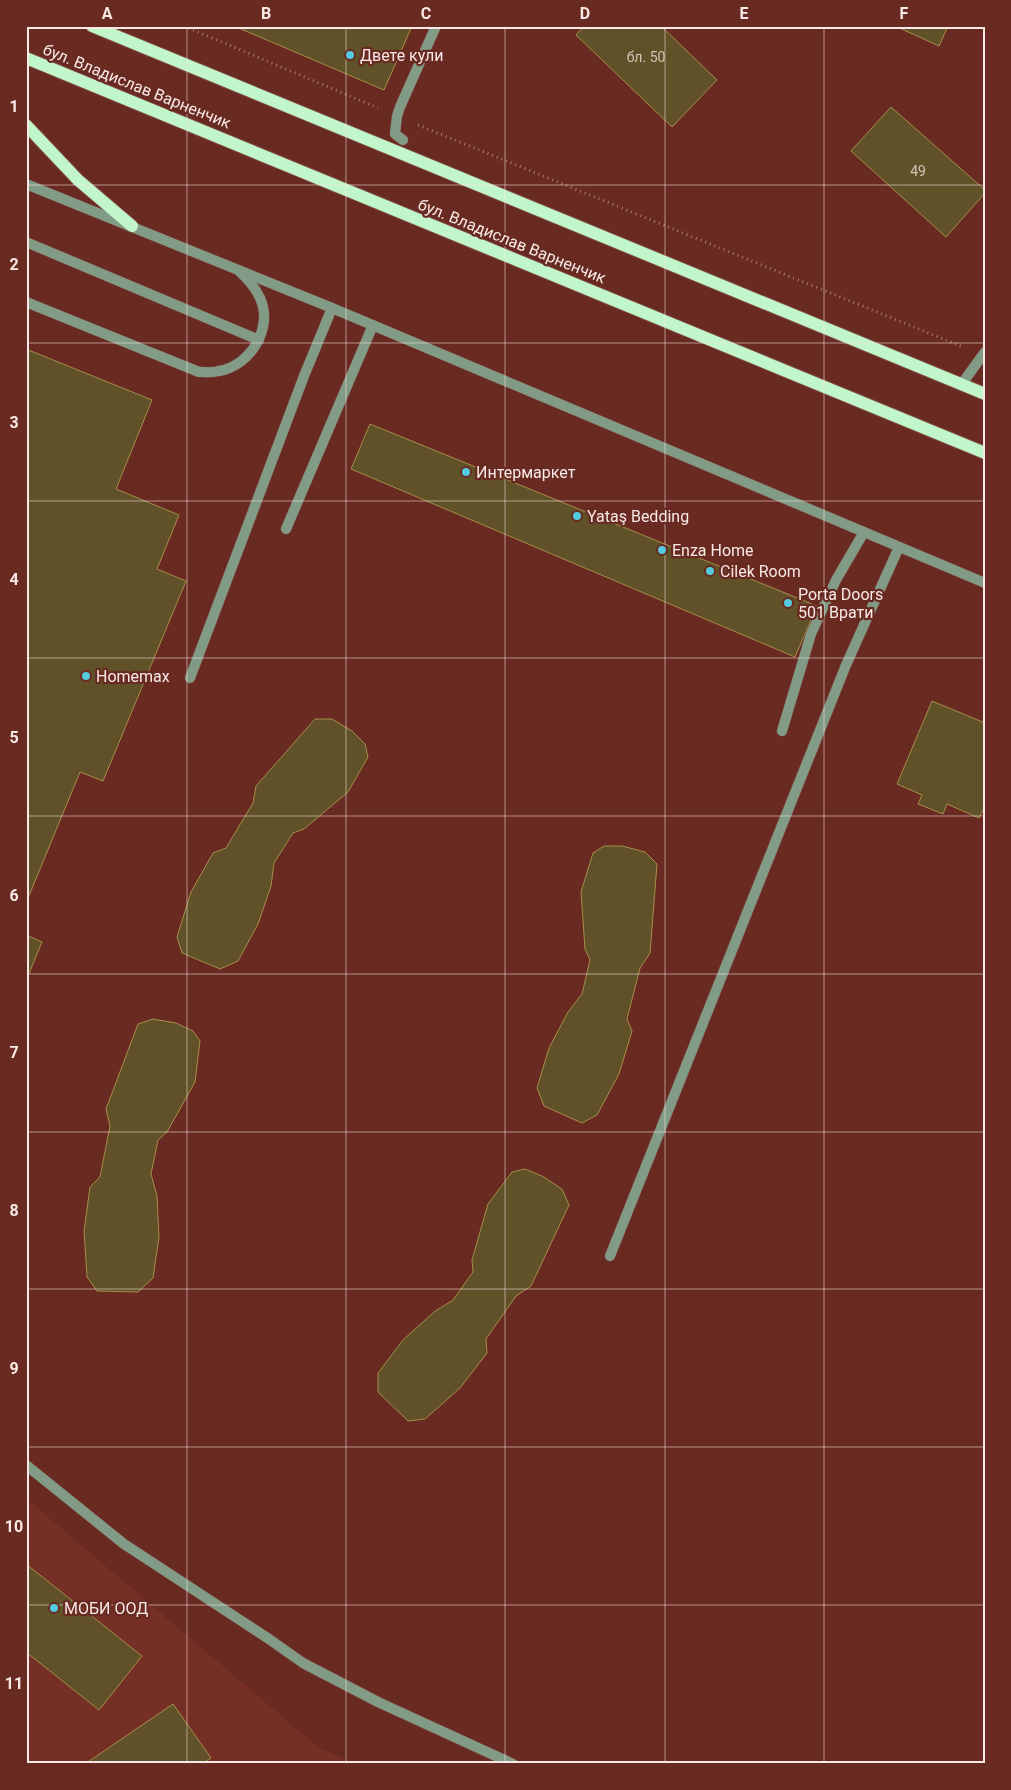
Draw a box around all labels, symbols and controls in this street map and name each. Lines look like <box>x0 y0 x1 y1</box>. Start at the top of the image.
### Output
text: A <box>102 4 113 23</box>
text: B <box>261 4 271 23</box>
text: C <box>421 4 431 23</box>
text: D <box>580 4 590 23</box>
text: E <box>740 4 749 23</box>
text: F <box>900 4 909 23</box>
street label: бул. Владислав Варненчик <box>40 40 234 133</box>
place label: Двете кули <box>360 46 443 65</box>
marker: Двете кули <box>344 49 356 61</box>
house number: бл. 50 <box>627 49 665 65</box>
text: 1 <box>9 97 19 116</box>
house number: 49 <box>910 163 926 179</box>
street label: бул. Владислав Варненчик <box>415 195 609 288</box>
text: 2 <box>9 255 19 274</box>
text: 3 <box>9 413 19 432</box>
place label: Интермаркет <box>476 463 576 482</box>
marker: Интермаркет <box>460 466 472 478</box>
place label: Yataş Bedding <box>587 507 689 526</box>
marker: Yataş Bedding <box>571 510 583 522</box>
place label: Enza Home <box>672 541 754 560</box>
marker: Enza Home <box>656 544 668 556</box>
place label: Cilek Room <box>720 562 801 581</box>
marker: Cilek Room <box>704 565 716 577</box>
text: 4 <box>9 570 19 589</box>
place label: Porta Doors 501 Врати <box>798 585 883 622</box>
marker: Porta Doors 501 Врати <box>782 597 794 609</box>
place label: Homemax <box>96 667 170 686</box>
marker: Homemax <box>80 670 92 682</box>
text: 5 <box>9 728 19 747</box>
text: 6 <box>9 886 19 905</box>
text: 7 <box>9 1043 19 1062</box>
text: 8 <box>9 1201 19 1220</box>
text: 9 <box>9 1359 19 1378</box>
text: 10 <box>5 1517 23 1536</box>
place label: МОБИ ООД <box>64 1599 148 1618</box>
marker: МОБИ ООД <box>48 1602 60 1614</box>
text: 11 <box>5 1674 23 1693</box>

